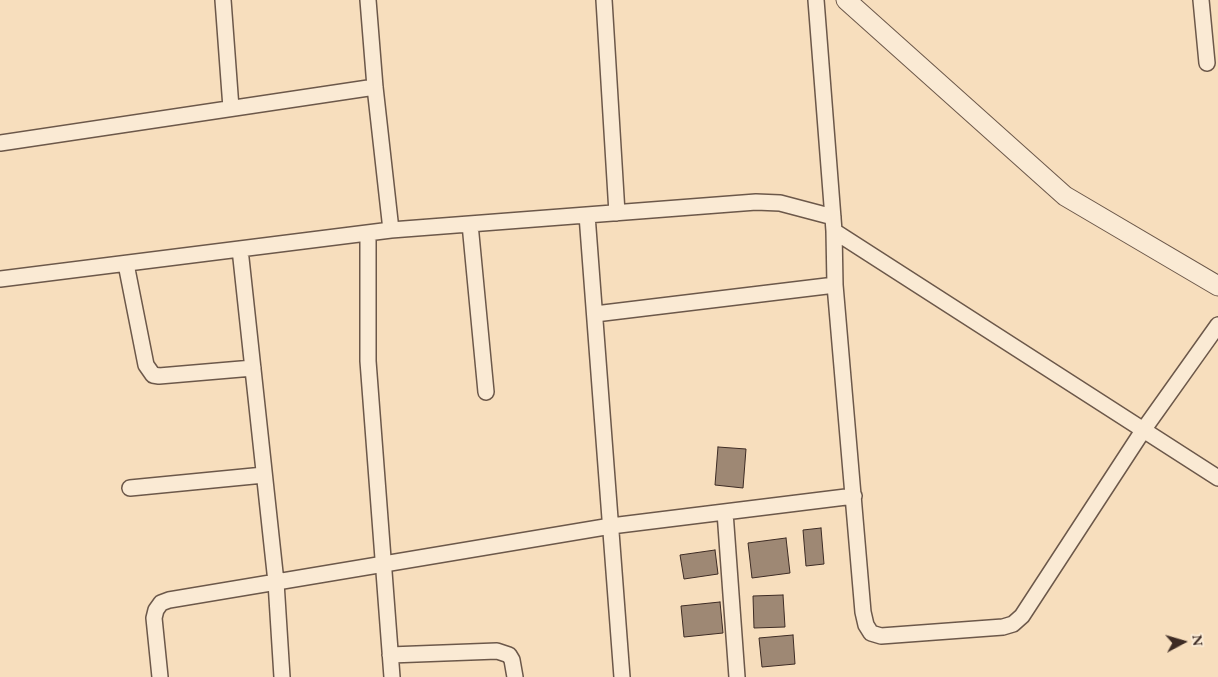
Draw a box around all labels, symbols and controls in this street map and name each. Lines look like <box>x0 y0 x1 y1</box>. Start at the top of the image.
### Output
north arrow <box>1158 617 1208 667</box>
text: N <box>1188 634 1207 647</box>

